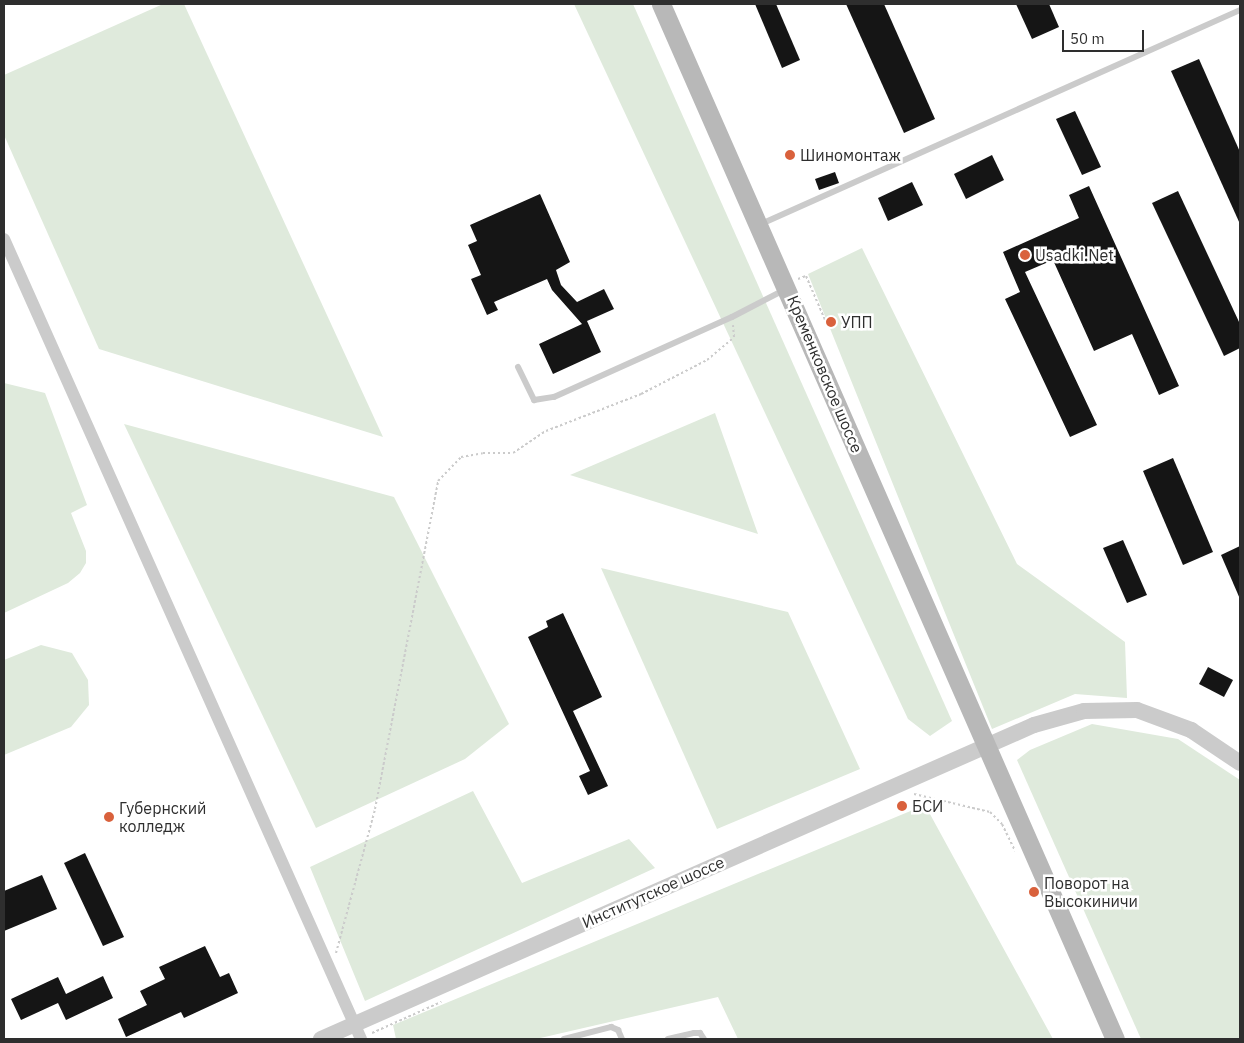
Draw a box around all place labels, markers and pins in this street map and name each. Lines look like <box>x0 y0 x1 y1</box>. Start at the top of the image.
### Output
place label: Шиномонтаж <box>800 145 901 165</box>
marker: Шиномонтаж <box>784 149 796 161</box>
place label: Usadki.Net <box>1035 245 1114 265</box>
marker: Usadki.Net <box>1019 249 1031 261</box>
place label: УПП <box>841 312 873 332</box>
marker: УПП <box>825 316 837 328</box>
place label: БСИ <box>912 796 943 816</box>
place label: Губернский колледж <box>119 798 206 836</box>
marker: БСИ <box>896 800 908 812</box>
marker: Губернский колледж <box>103 811 115 823</box>
place label: Поворот на Высокиничи <box>1044 873 1138 911</box>
marker: Поворот на Высокиничи <box>1028 886 1040 898</box>

